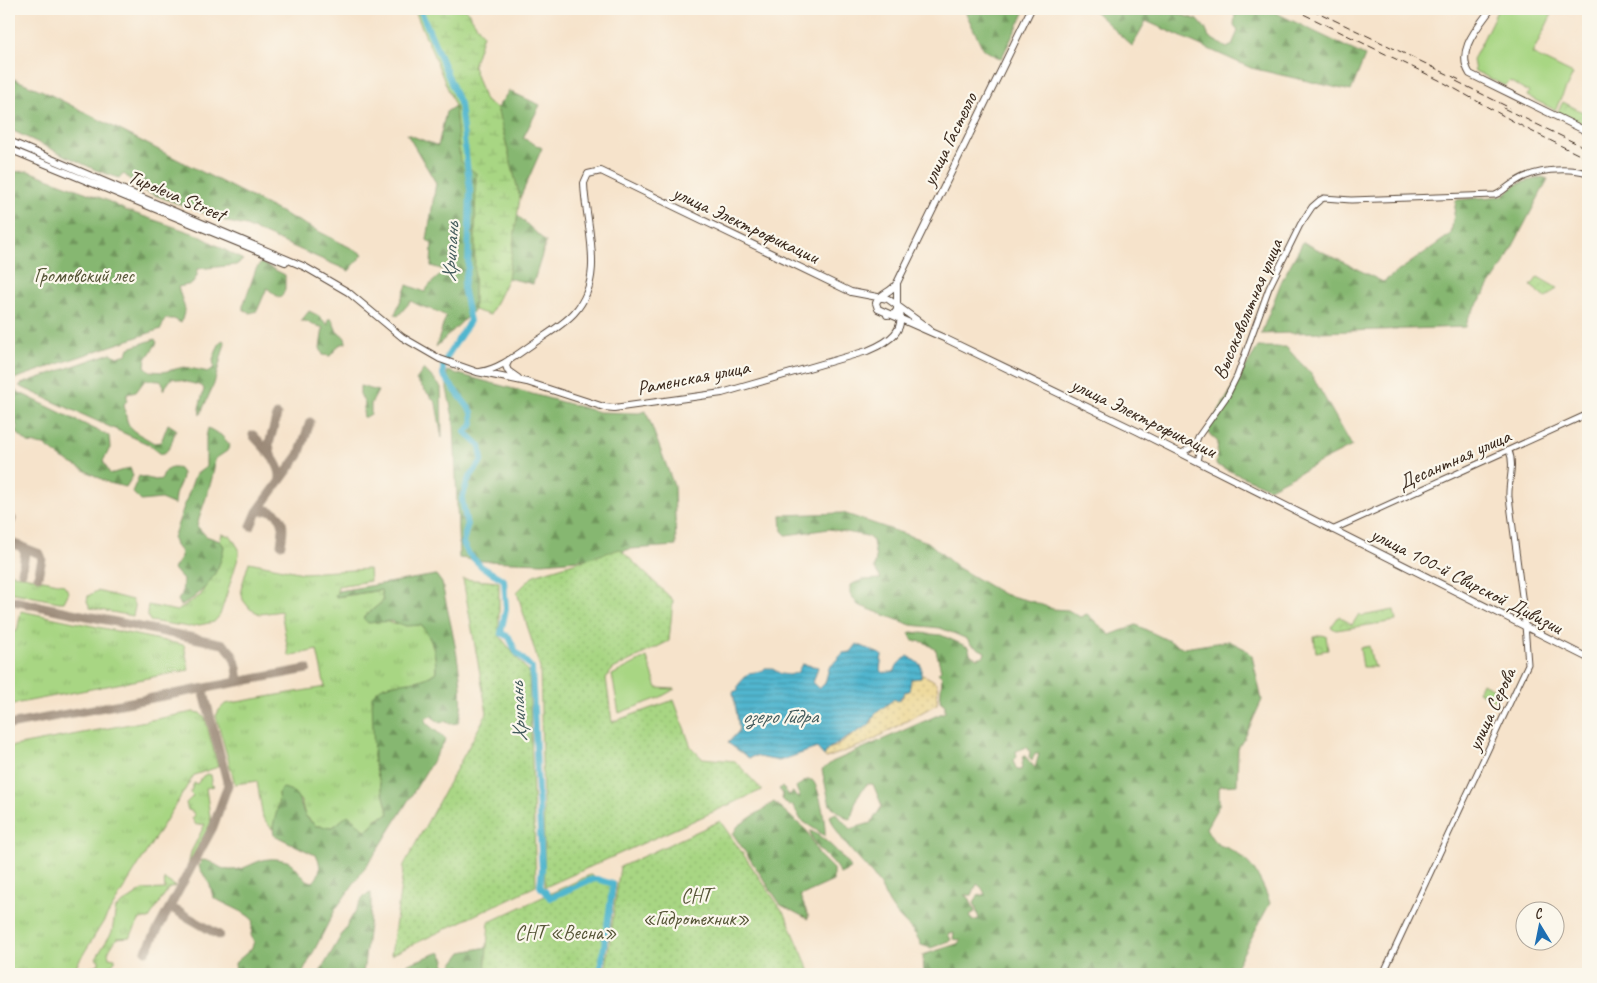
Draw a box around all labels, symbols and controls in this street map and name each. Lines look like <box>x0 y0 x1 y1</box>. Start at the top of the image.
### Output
street label: улица Гастелло <box>916 88 983 191</box>
street label: Tupoleva Street <box>125 164 232 228</box>
street label: улица Электрофикации <box>668 179 824 270</box>
water label: Хрипань <box>435 219 465 283</box>
street label: Высоковольтная улица <box>1207 233 1289 383</box>
park label: Громовский лес <box>34 263 135 288</box>
street label: Раменская улица <box>635 354 753 401</box>
street label: улица Электрофикации <box>1066 371 1222 464</box>
street label: Десантная улица <box>1394 423 1515 495</box>
street label: улица 100-й Свирской Дивизии <box>1366 521 1568 640</box>
street label: улица Серова <box>1461 662 1522 755</box>
water label: Хрипань <box>503 680 533 742</box>
water label: озеро Гидра <box>742 703 820 730</box>
park label: СНТ «Гидротехник» <box>642 883 750 931</box>
north arrow <box>1514 900 1564 950</box>
text: С <box>1533 904 1545 923</box>
park label: СНТ «Весна» <box>515 920 617 945</box>

